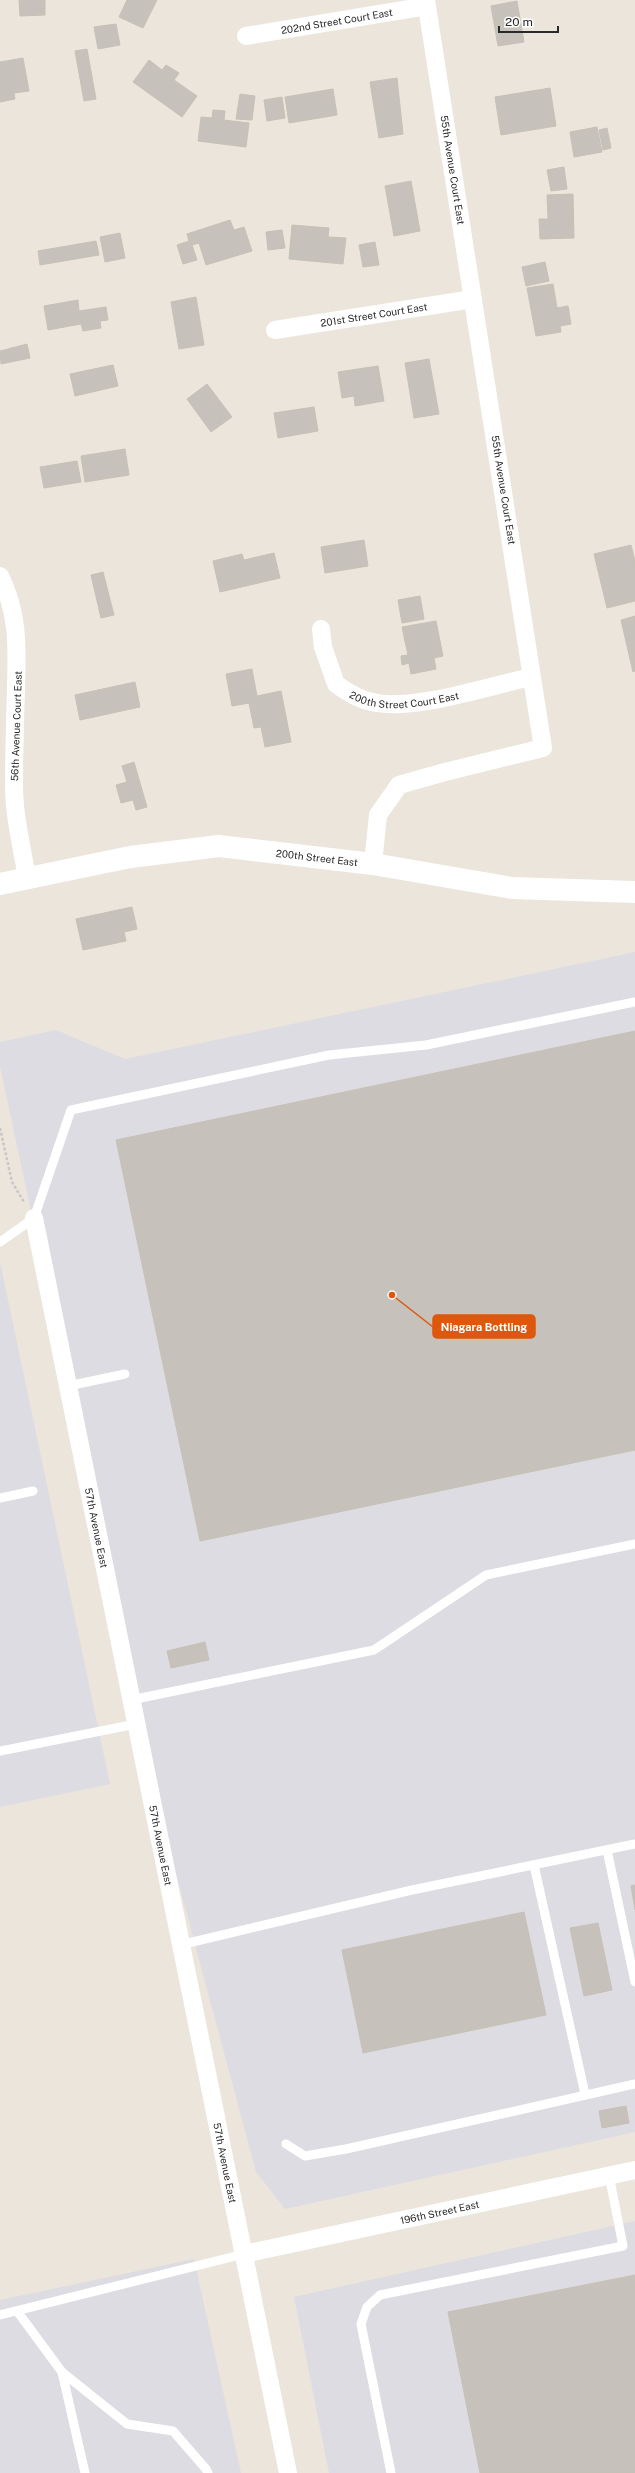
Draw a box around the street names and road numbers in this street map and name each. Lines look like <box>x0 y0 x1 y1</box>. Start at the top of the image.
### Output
street label: 202nd Street Court East <box>280 6 394 36</box>
street label: 55th Avenue Court East <box>438 114 468 226</box>
street label: 201st Street Court East <box>319 300 428 329</box>
street label: 55th Avenue Court East <box>489 434 519 546</box>
street label: 56th Avenue Court East <box>8 671 24 781</box>
street label: 200th Street Court East <box>348 688 460 710</box>
street label: 200th Street East <box>275 847 359 868</box>
street label: 57th Avenue East <box>83 1486 111 1569</box>
street label: 57th Avenue East <box>147 1804 175 1887</box>
street label: 57th Avenue East <box>211 2122 239 2204</box>
street label: 196th Street East <box>399 2198 480 2226</box>

